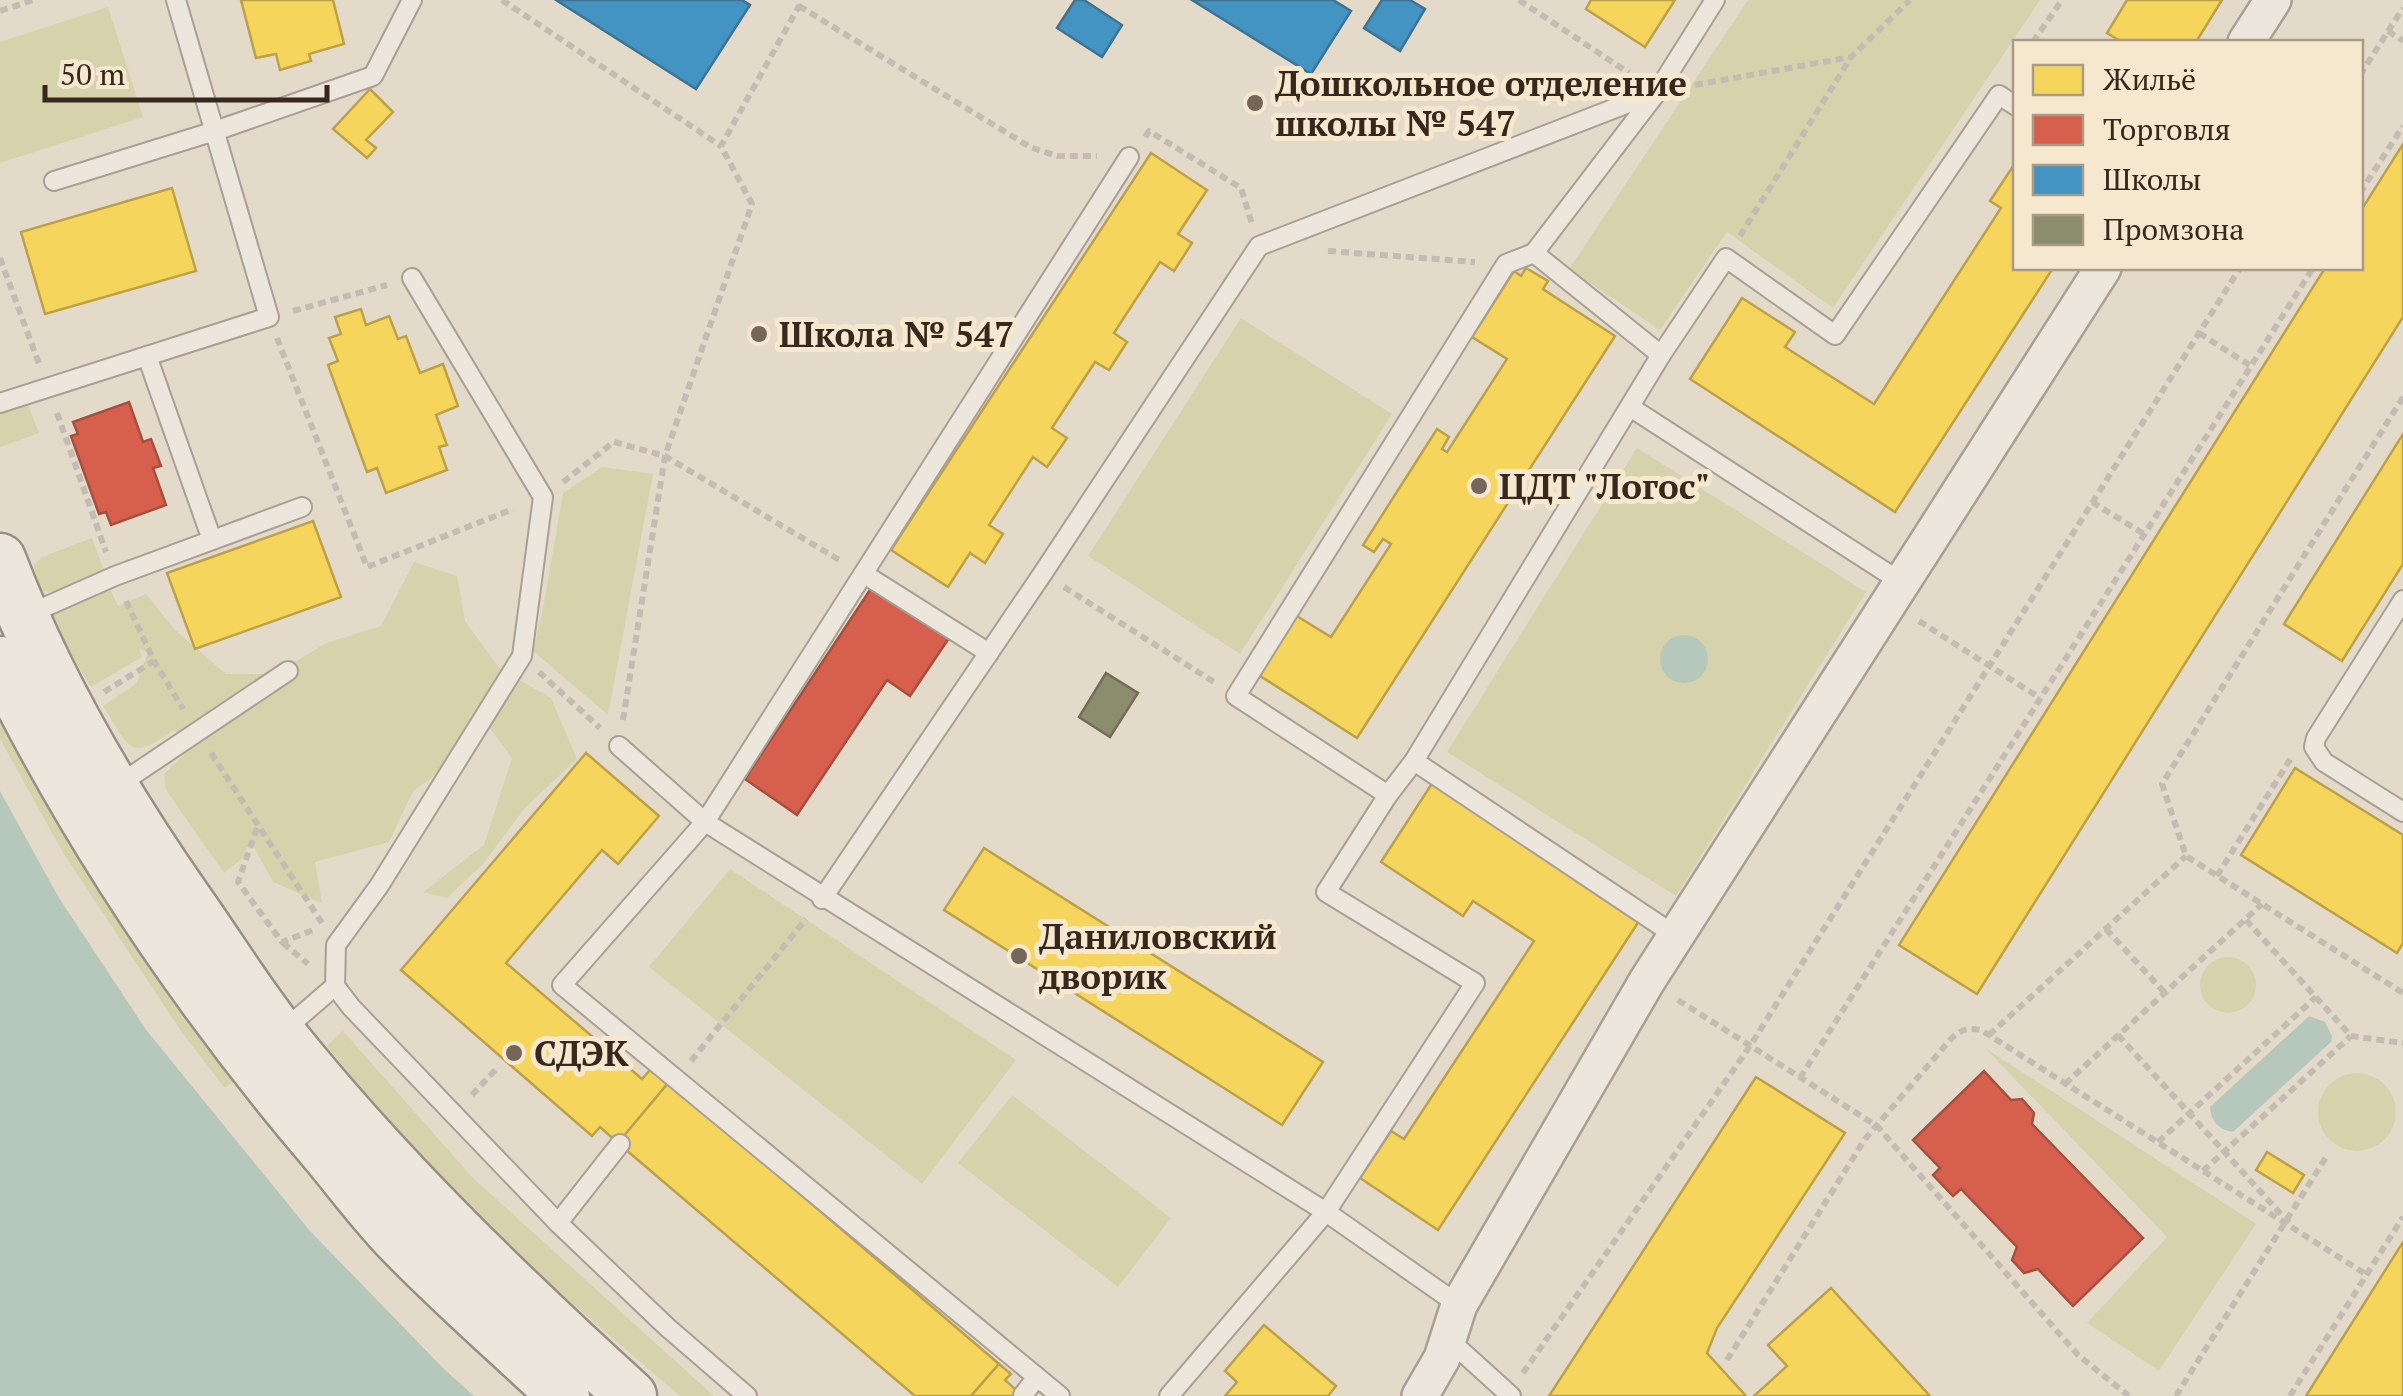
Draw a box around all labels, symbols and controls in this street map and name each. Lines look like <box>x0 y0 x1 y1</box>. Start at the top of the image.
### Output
scale bar <box>45 40 328 102</box>
legend <box>2013 40 2363 270</box>
text: 50 m <box>60 54 125 94</box>
text: Жильё <box>2103 59 2196 99</box>
place label: Дошкольное отделение школы № 547 <box>1275 60 1687 146</box>
marker: Дошкольное отделение школы № 547 <box>1244 92 1266 114</box>
text: Торговля <box>2103 109 2231 149</box>
text: Школы <box>2103 159 2201 199</box>
text: Промзона <box>2103 209 2244 249</box>
place label: Школа № 547 <box>779 311 1014 357</box>
marker: Школа № 547 <box>748 323 770 345</box>
place label: ЦДТ "Логос" <box>1499 463 1710 509</box>
marker: ЦДТ "Логос" <box>1468 475 1490 497</box>
place label: Даниловский дворик <box>1039 913 1277 999</box>
marker: Даниловский дворик <box>1008 945 1030 967</box>
place label: СДЭК <box>534 1030 629 1076</box>
marker: СДЭК <box>503 1042 525 1064</box>

